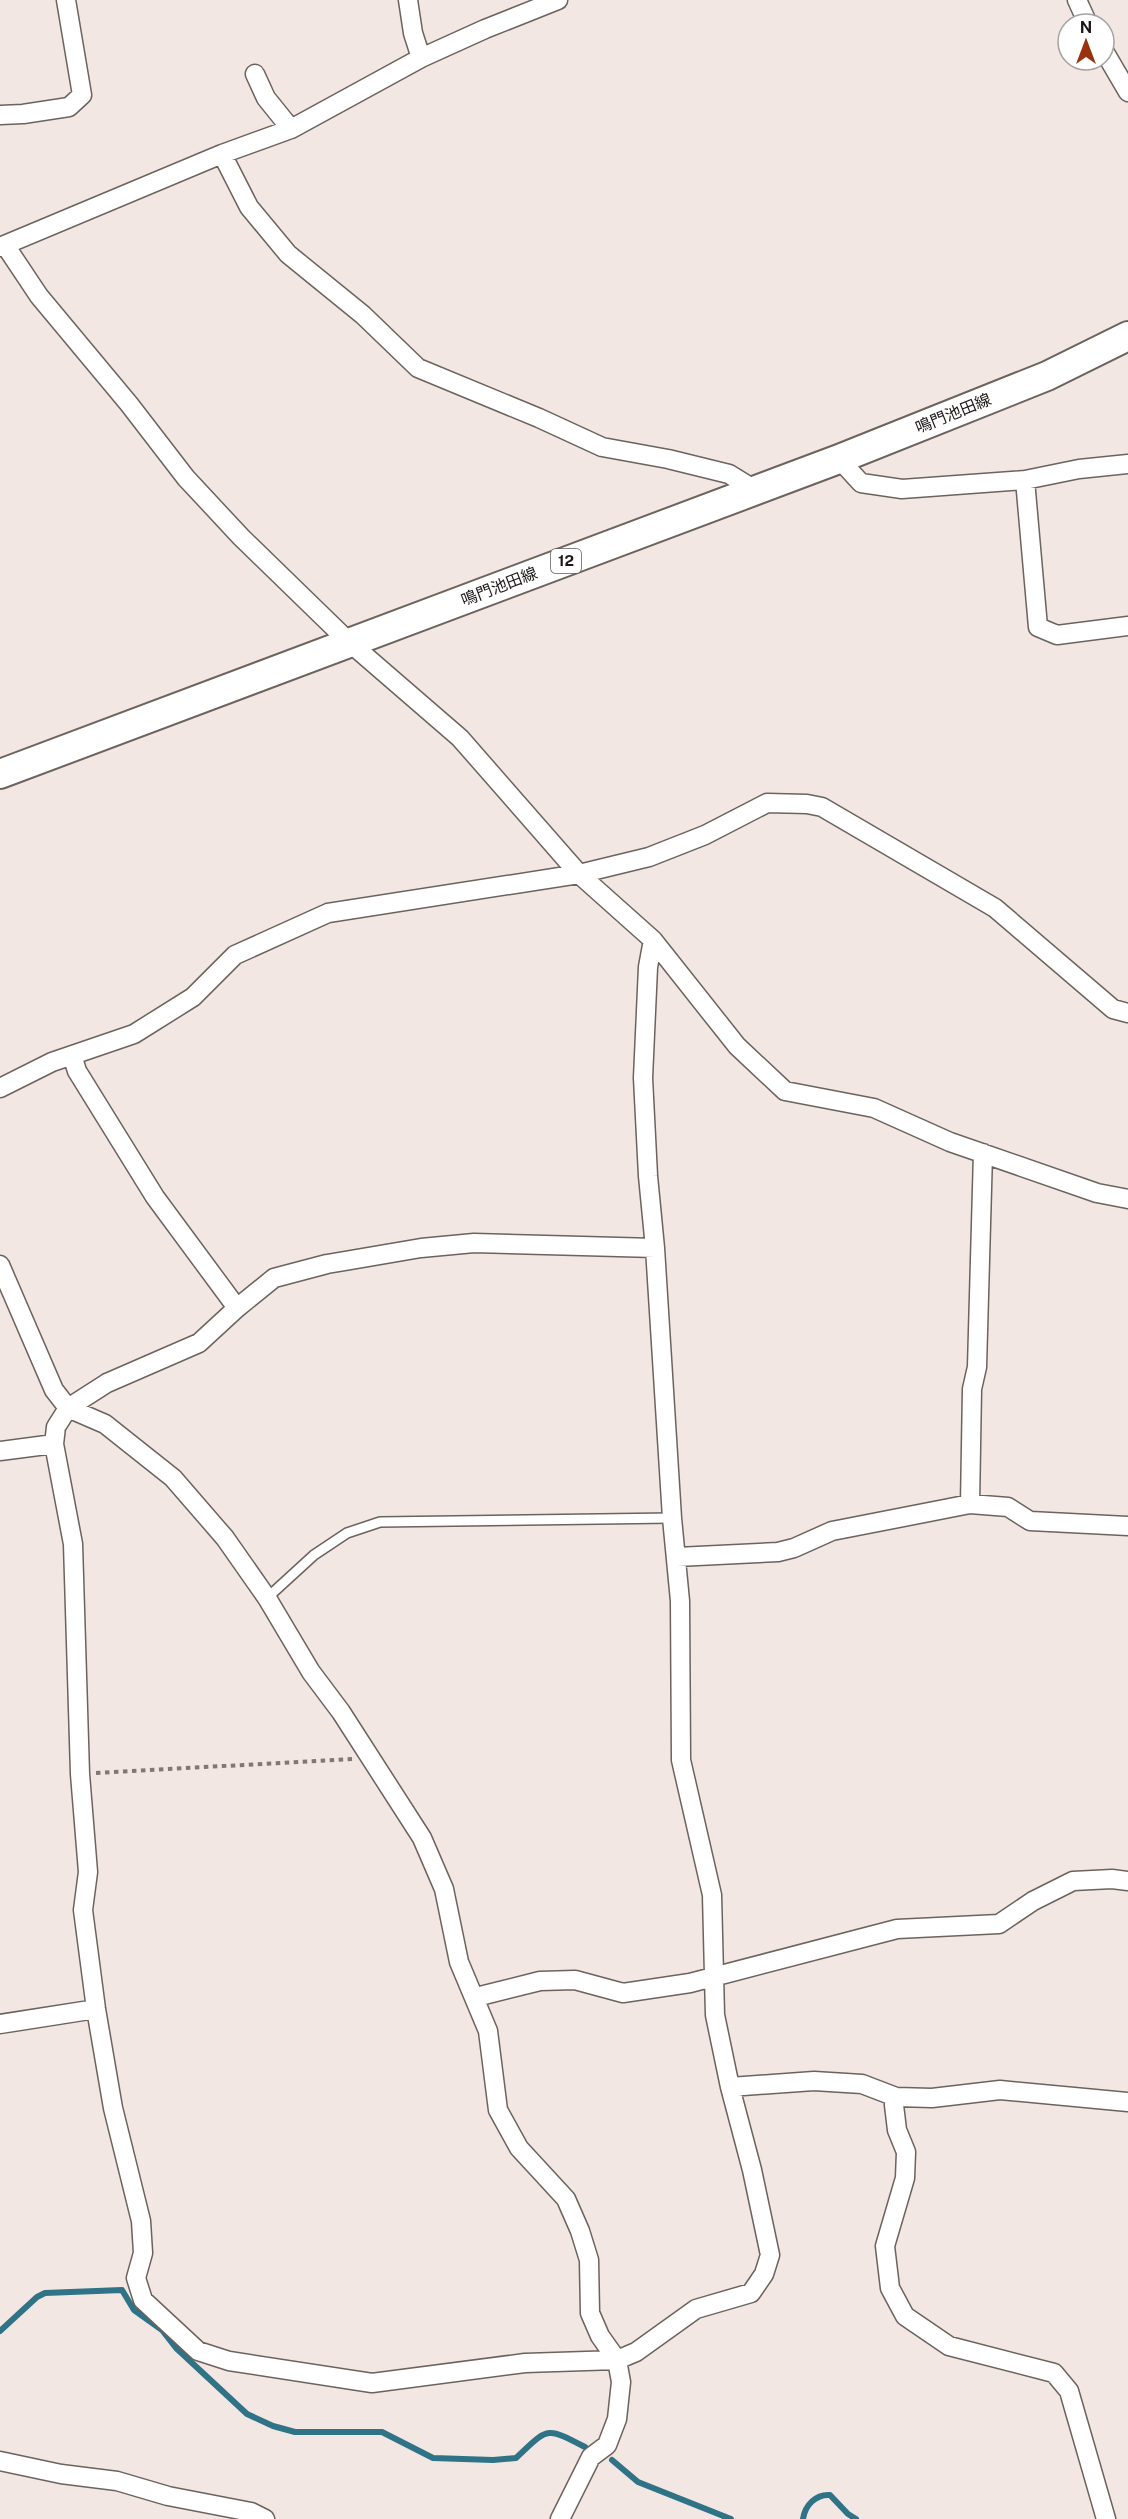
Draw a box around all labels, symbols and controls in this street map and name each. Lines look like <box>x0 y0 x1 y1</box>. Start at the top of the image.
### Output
north arrow <box>1056 12 1116 72</box>
text: N <box>1080 18 1092 37</box>
street label: 鳴門池田線 <box>913 390 994 437</box>
road number: 12 <box>551 549 581 573</box>
street label: 鳴門池田線 <box>458 563 540 610</box>

